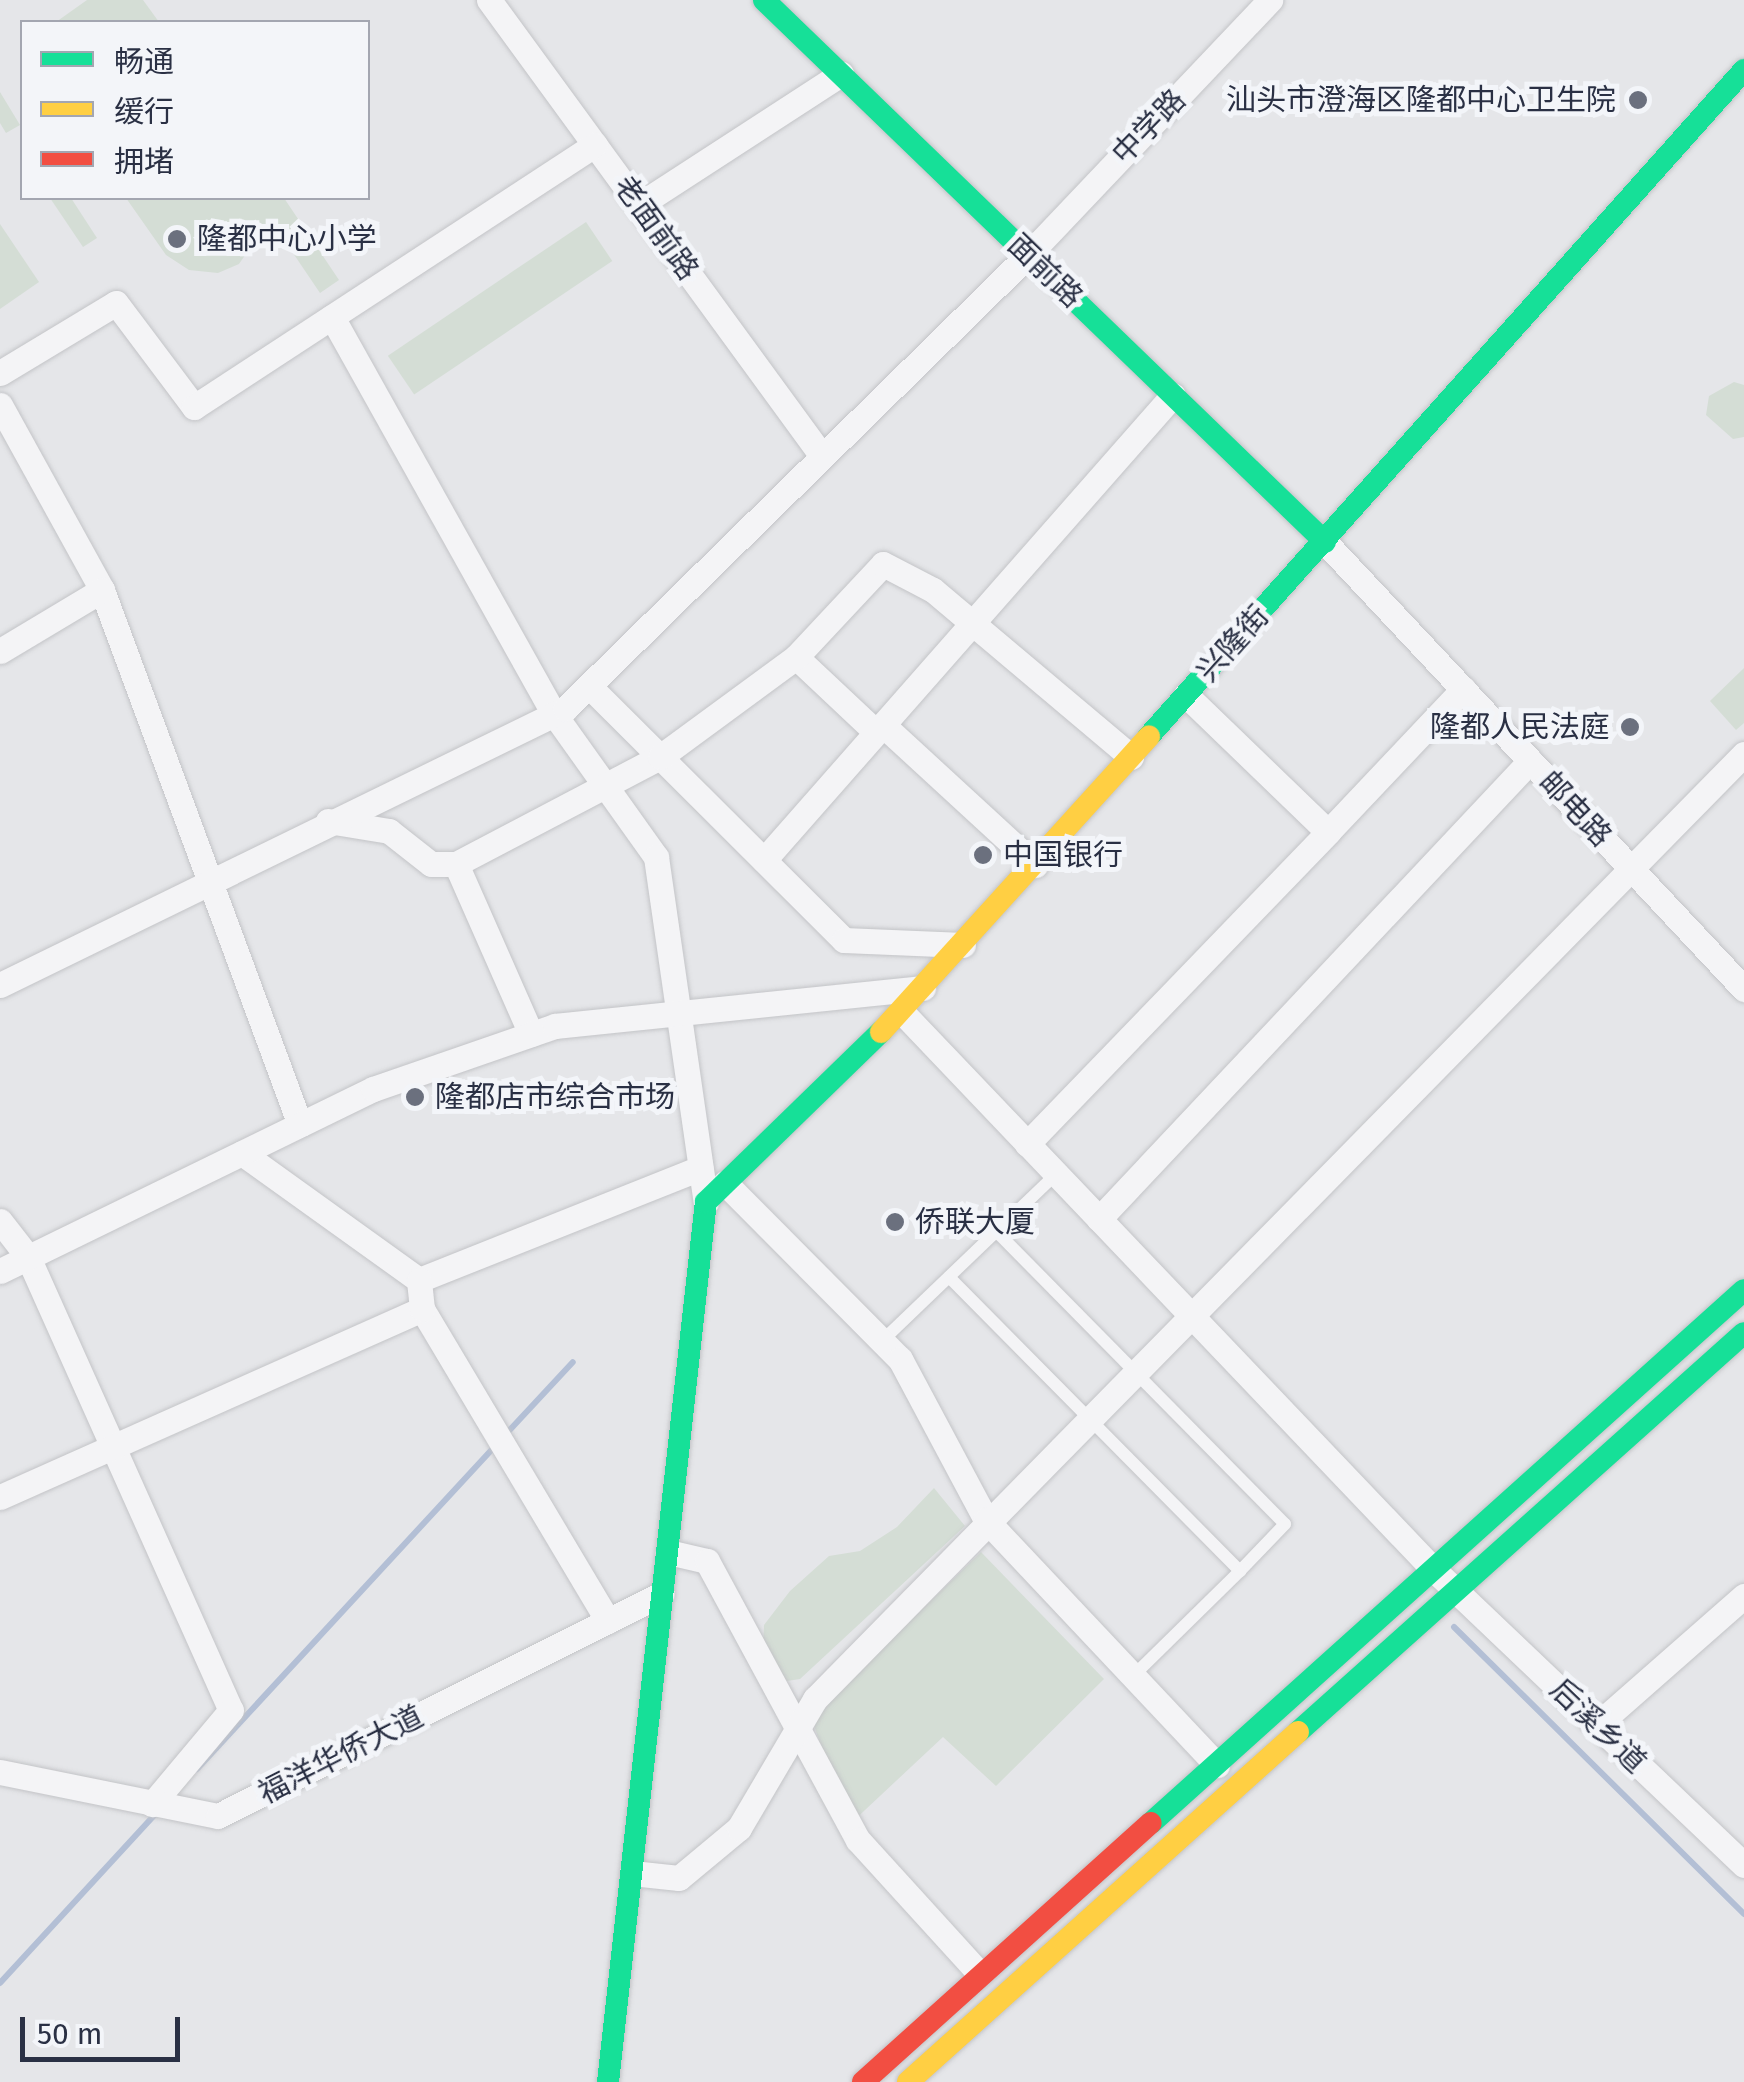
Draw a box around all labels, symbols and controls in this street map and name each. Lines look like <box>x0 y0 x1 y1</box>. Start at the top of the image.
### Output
legend <box>20 20 370 200</box>
text: 畅通 <box>114 44 174 80</box>
street label: 中学路 <box>1105 82 1193 172</box>
place label: 汕头市澄海区隆都中心卫生院 <box>1226 82 1616 118</box>
marker: 汕头市澄海区隆都中心卫生院 <box>1625 87 1651 113</box>
text: 缓行 <box>114 94 174 130</box>
text: 拥堵 <box>114 144 174 180</box>
street label: 老面前路 <box>606 169 706 287</box>
place label: 隆都中心小学 <box>197 221 377 257</box>
street label: 面前路 <box>1000 227 1090 315</box>
marker: 隆都中心小学 <box>166 228 188 250</box>
street label: 兴隆街 <box>1190 599 1276 689</box>
place label: 隆都人民法庭 <box>1430 709 1610 745</box>
marker: 隆都人民法庭 <box>1619 716 1641 738</box>
street label: 邮电路 <box>1531 764 1619 854</box>
place label: 中国银行 <box>1003 837 1123 873</box>
marker: 中国银行 <box>972 844 994 866</box>
place label: 隆都店市综合市场 <box>435 1079 675 1115</box>
marker: 隆都店市综合市场 <box>404 1086 426 1108</box>
place label: 侨联大厦 <box>915 1204 1035 1240</box>
marker: 侨联大厦 <box>884 1211 906 1233</box>
street label: 后溪乡道 <box>1542 1671 1654 1781</box>
street label: 福洋华侨大道 <box>253 1698 429 1812</box>
scale bar <box>25 1997 185 2059</box>
text: 50 m <box>37 2016 102 2052</box>

